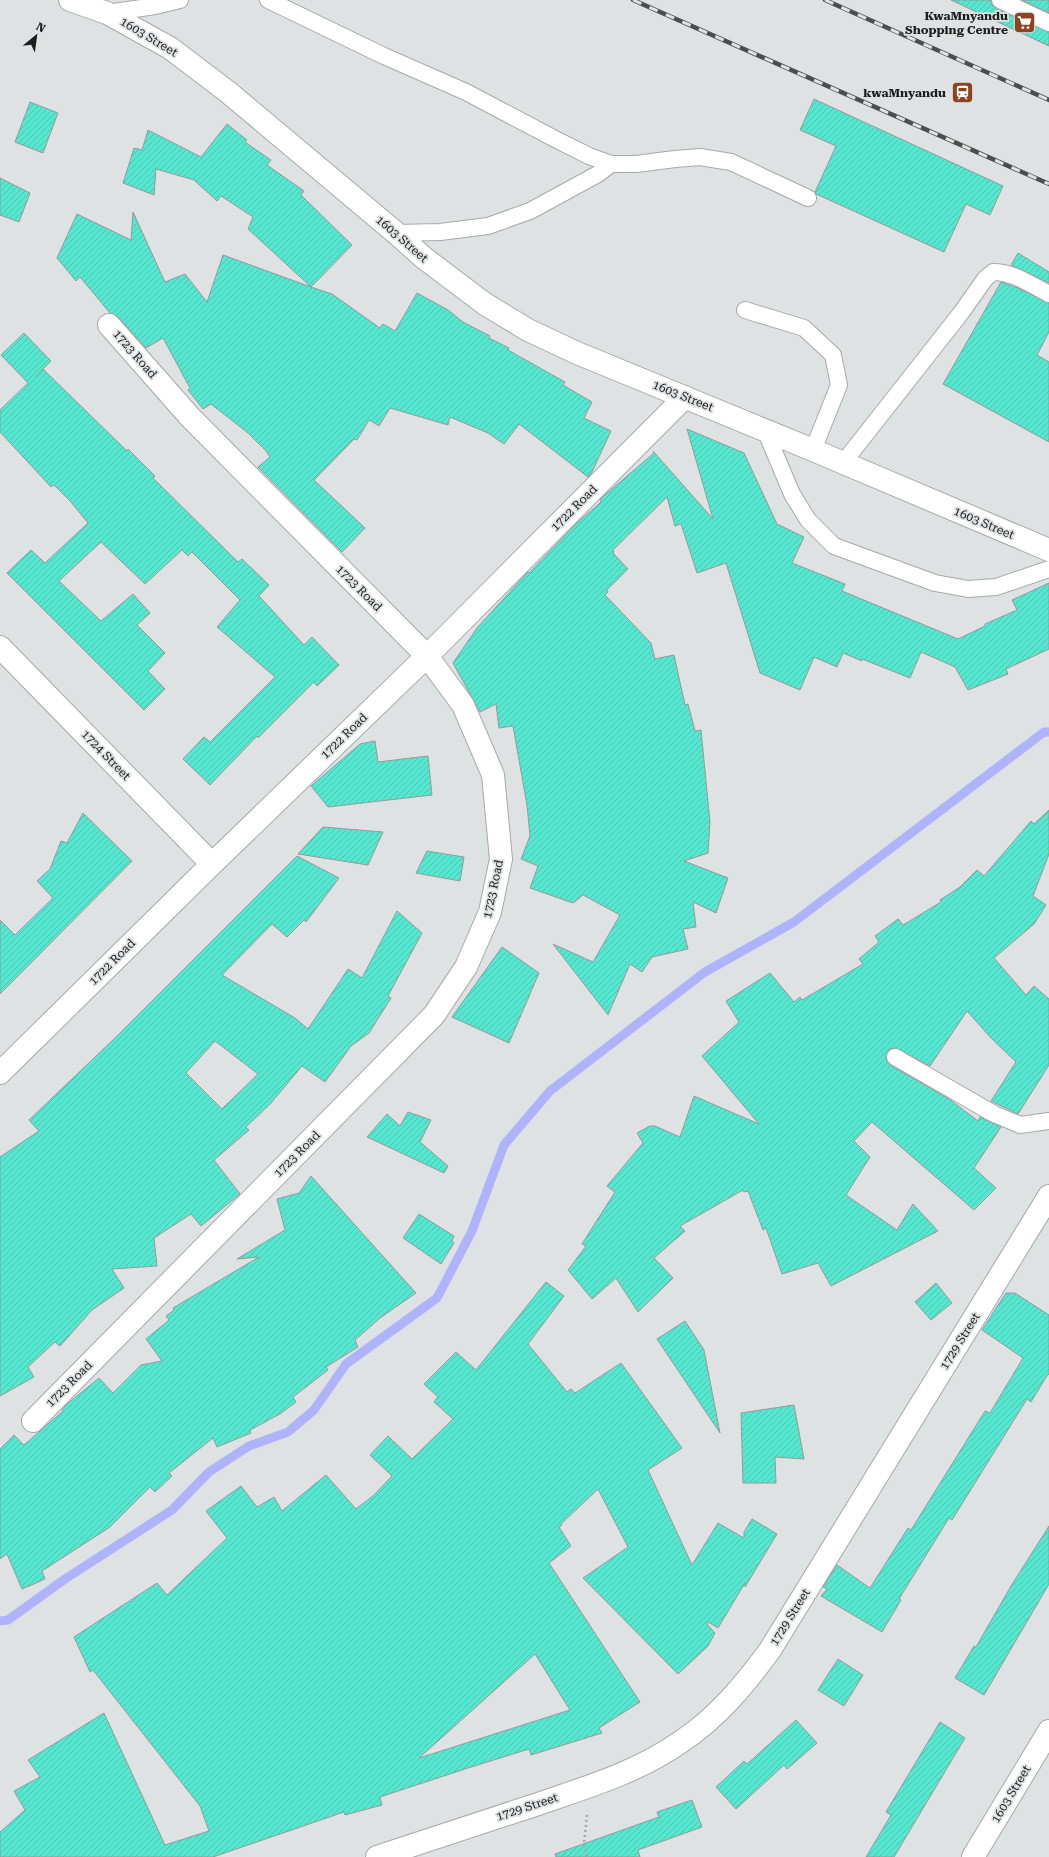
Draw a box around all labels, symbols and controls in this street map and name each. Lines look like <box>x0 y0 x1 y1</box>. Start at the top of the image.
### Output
place label: KwaMnyandu Shopping Centre <box>905 9 1008 37</box>
supermarket icon: KwaMnyandu Shopping Centre <box>1011 10 1037 36</box>
street label: 1603 Street <box>118 14 181 60</box>
north arrow <box>16 16 56 56</box>
text: N <box>34 20 48 36</box>
station icon: kwaMnyandu <box>949 80 975 106</box>
place label: kwaMnyandu <box>863 86 946 100</box>
street label: 1603 Street <box>373 213 431 266</box>
street label: 1723 Road <box>110 327 160 381</box>
street label: 1603 Street <box>651 377 716 415</box>
street label: 1722 Road <box>548 482 600 534</box>
street label: 1603 Street <box>952 504 1017 542</box>
street label: 1723 Road <box>333 562 385 614</box>
street label: 1722 Road <box>318 710 370 762</box>
street label: 1724 Street <box>79 727 134 783</box>
street label: 1723 Road <box>480 858 506 920</box>
street label: 1722 Road <box>86 936 138 988</box>
street label: 1723 Road <box>271 1128 323 1180</box>
street label: 1729 Street <box>937 1310 983 1372</box>
street label: 1723 Road <box>43 1358 95 1410</box>
street label: 1729 Street <box>767 1586 813 1648</box>
street label: 1603 Street <box>988 1762 1034 1825</box>
street label: 1729 Street <box>494 1790 560 1824</box>

